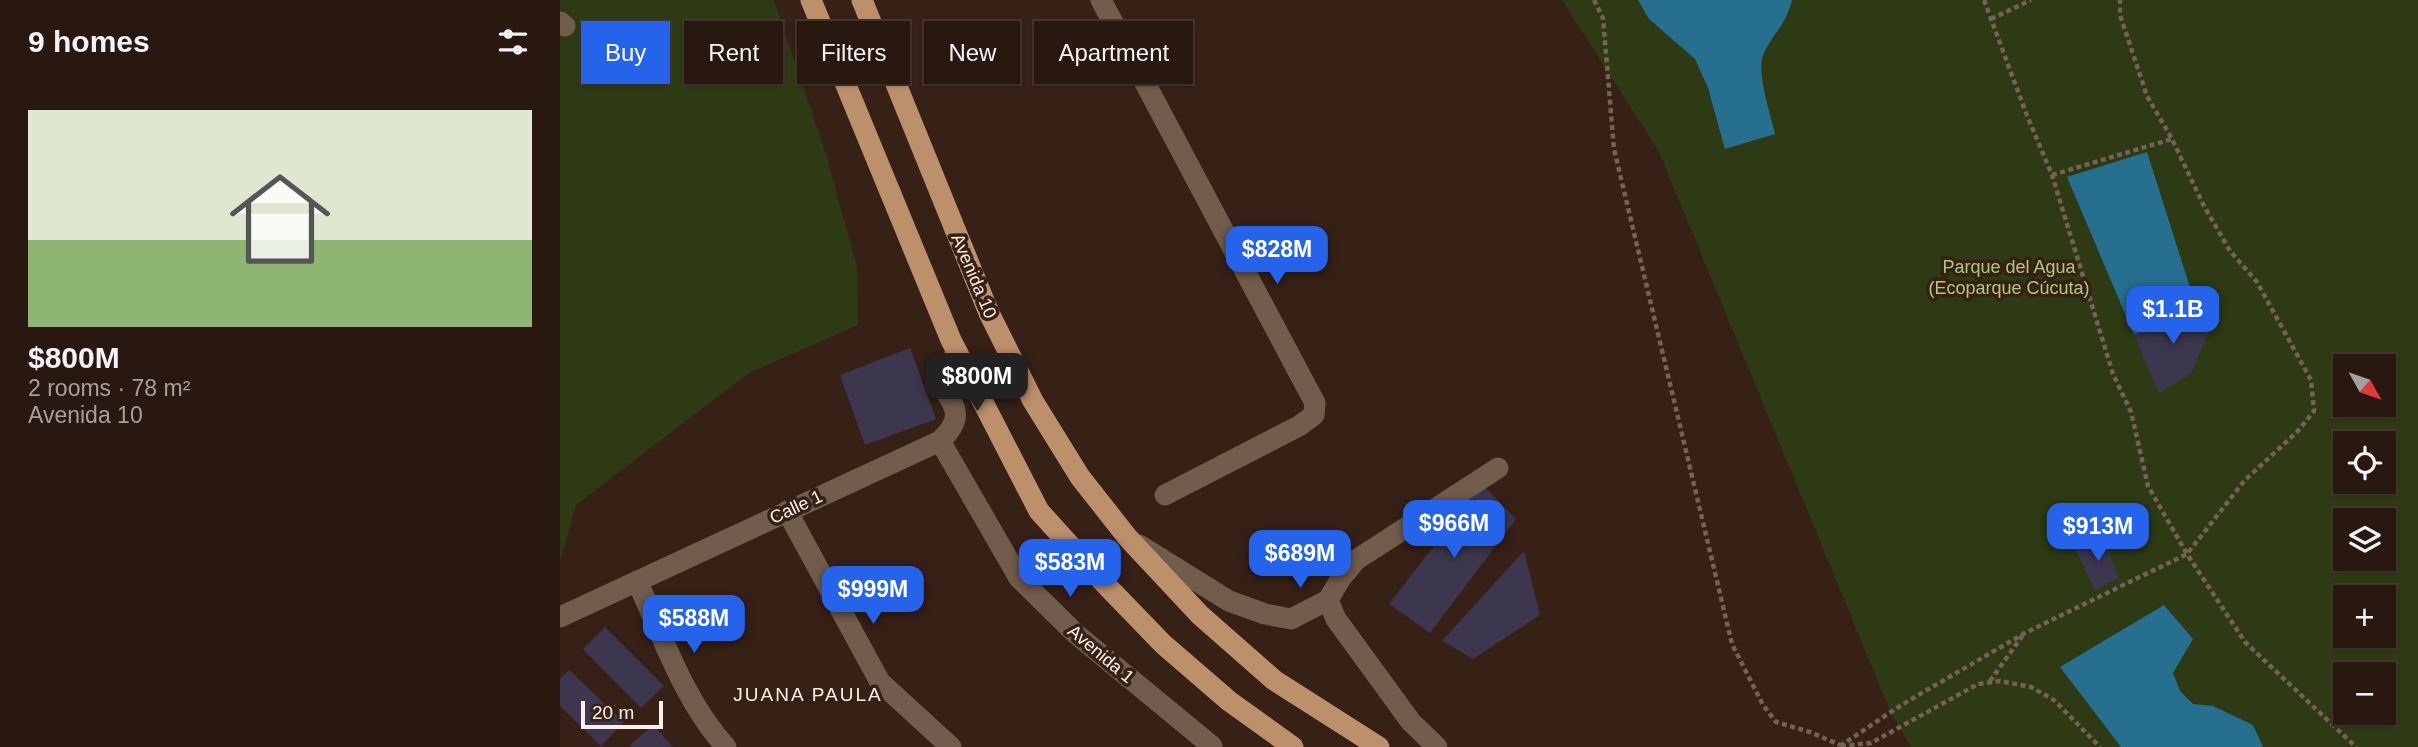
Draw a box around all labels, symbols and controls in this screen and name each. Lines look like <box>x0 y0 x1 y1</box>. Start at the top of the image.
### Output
chip: Buy <box>581 21 670 84</box>
chip: Rent <box>684 21 783 84</box>
chip: Filters <box>797 21 910 84</box>
chip: New <box>924 21 1020 84</box>
chip: Apartment <box>1034 21 1193 84</box>
icon: filters <box>494 23 532 61</box>
text: 9 homes <box>28 25 150 58</box>
icon: home <box>217 156 343 282</box>
pin: $828M <box>1228 226 1326 286</box>
street label: Avenida 10 <box>947 231 1001 321</box>
text: $828M <box>1242 236 1312 262</box>
park label: Parque del Agua (Ecoparque Cúcuta) <box>1928 257 2090 298</box>
pin: $1.1B <box>2124 286 2222 346</box>
text: $1.1B <box>2142 296 2204 322</box>
text: $800M <box>28 341 120 374</box>
pin: $800M <box>928 354 1026 413</box>
north arrow <box>2333 354 2396 416</box>
map controls <box>2333 354 2396 725</box>
text: $800M <box>942 363 1012 389</box>
text: 2 rooms · 78 m² <box>28 375 190 401</box>
text: Avenida 10 <box>28 402 143 428</box>
button: locate <box>2333 431 2396 494</box>
street label: Calle 1 <box>766 486 826 528</box>
pin: $966M <box>1405 500 1503 560</box>
pin: $913M <box>2049 504 2147 563</box>
button: layers <box>2333 508 2396 571</box>
text: $966M <box>1419 510 1489 536</box>
text: $913M <box>2063 513 2133 539</box>
pin: $689M <box>1251 530 1349 590</box>
pin: $583M <box>1021 540 1119 599</box>
text: $689M <box>1265 540 1335 566</box>
text: $583M <box>1035 549 1105 575</box>
pin: $999M <box>824 566 922 626</box>
text: $999M <box>838 576 908 602</box>
button: + <box>2333 585 2396 648</box>
pin: $588M <box>645 596 743 655</box>
text: $588M <box>659 605 729 631</box>
street label: Avenida 1 <box>1064 621 1138 687</box>
button: − <box>2333 662 2396 725</box>
district label: JUANA PAULA <box>733 684 883 705</box>
scale bar <box>581 698 663 730</box>
text: 20 m <box>592 702 634 723</box>

